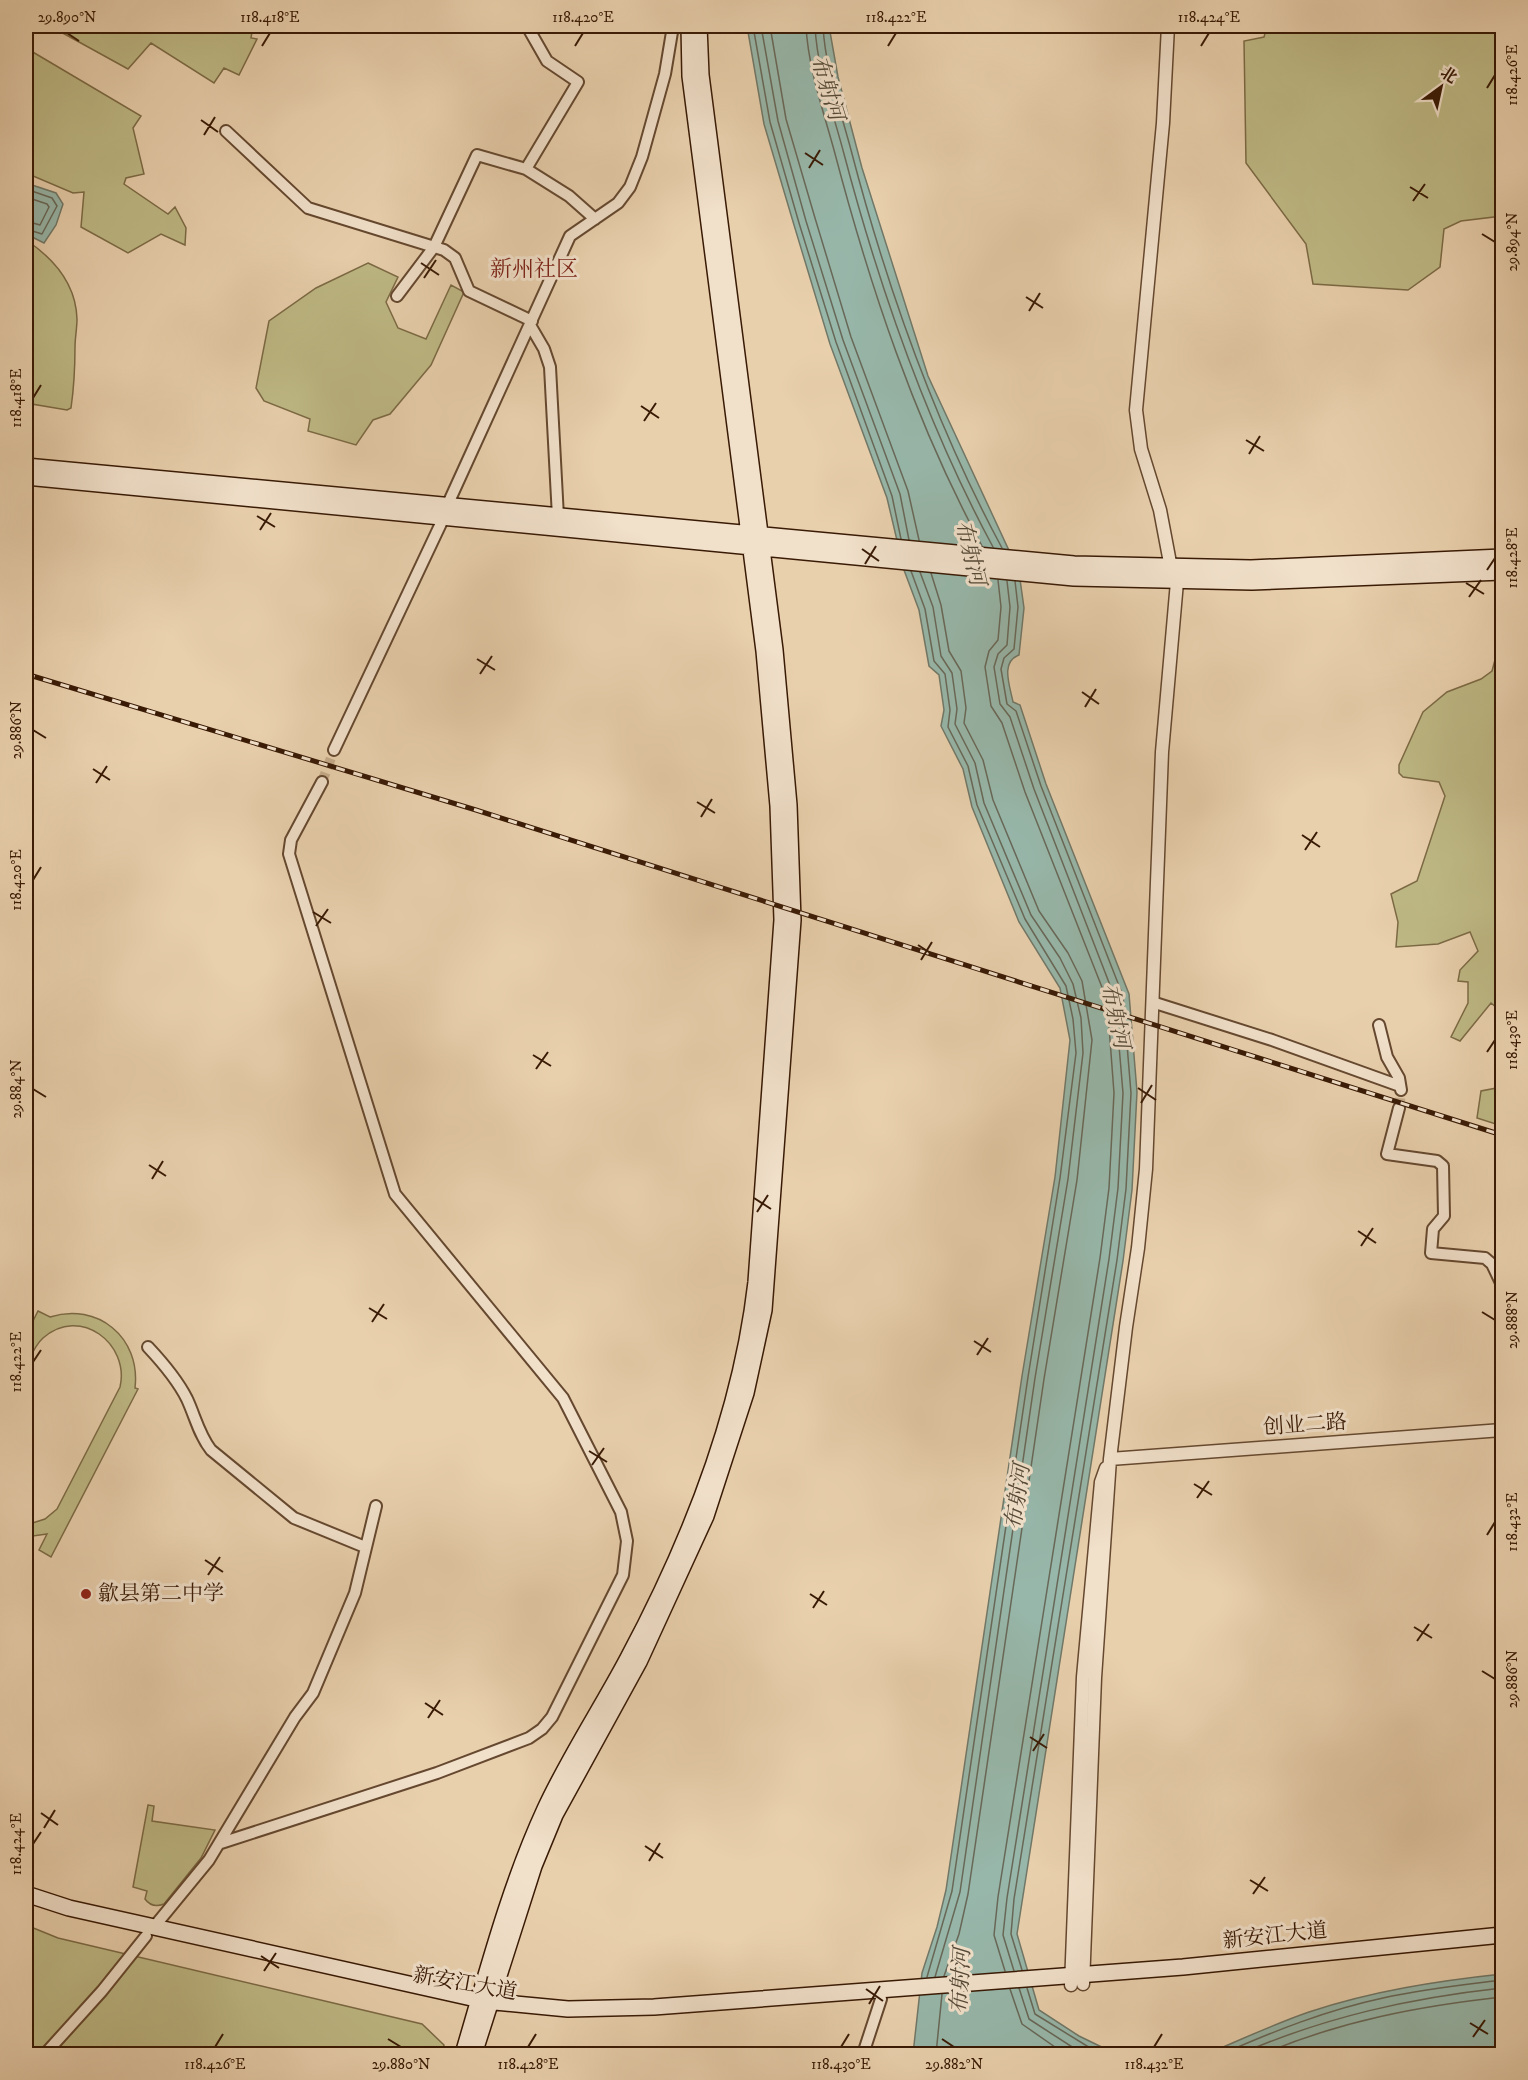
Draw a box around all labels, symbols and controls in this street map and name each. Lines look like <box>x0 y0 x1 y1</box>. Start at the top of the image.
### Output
text: 29.890°N <box>38 8 96 27</box>
text: 118.418°E <box>240 8 300 27</box>
text: 118.420°E <box>552 8 614 27</box>
text: 118.422°E <box>865 8 927 27</box>
text: 118.424°E <box>1178 8 1241 27</box>
text: 118.426°E <box>1503 44 1522 106</box>
water label: 布射河 <box>804 52 851 127</box>
north arrow <box>1411 57 1471 117</box>
text: 北 <box>1436 63 1461 88</box>
text: 29.894°N <box>1503 212 1522 272</box>
district label: 新州社区 <box>490 256 578 283</box>
text: 118.418°E <box>7 368 26 428</box>
water label: 布射河 <box>949 518 992 592</box>
text: 118.428°E <box>1503 527 1522 589</box>
text: 29.886°N <box>7 701 26 759</box>
text: 118.420°E <box>7 849 26 911</box>
water label: 布射河 <box>1095 981 1136 1055</box>
text: 118.430°E <box>1503 1010 1522 1070</box>
text: 29.884°N <box>7 1059 26 1119</box>
text: 29.888°N <box>1503 1291 1522 1349</box>
text: 118.422°E <box>7 1331 26 1393</box>
street label: 创业二路 <box>1262 1409 1348 1441</box>
water label: 布射河 <box>1000 1458 1037 1532</box>
text: 118.432°E <box>1503 1492 1522 1552</box>
place label: 歙县第二中学 <box>98 1581 224 1607</box>
marker: 歙县第二中学 <box>79 1587 93 1601</box>
text: 29.886°N <box>1503 1650 1522 1708</box>
text: 118.424°E <box>7 1812 26 1875</box>
street label: 新安江大道 <box>1221 1918 1329 1954</box>
water label: 布射河 <box>946 1943 976 2015</box>
street label: 新安江大道 <box>411 1962 519 2006</box>
text: 118.426°E <box>184 2055 246 2074</box>
text: 29.880°N <box>372 2055 430 2074</box>
text: 118.428°E <box>497 2055 559 2074</box>
text: 118.430°E <box>811 2055 871 2074</box>
text: 29.882°N <box>925 2055 983 2074</box>
text: 118.432°E <box>1124 2055 1184 2074</box>

